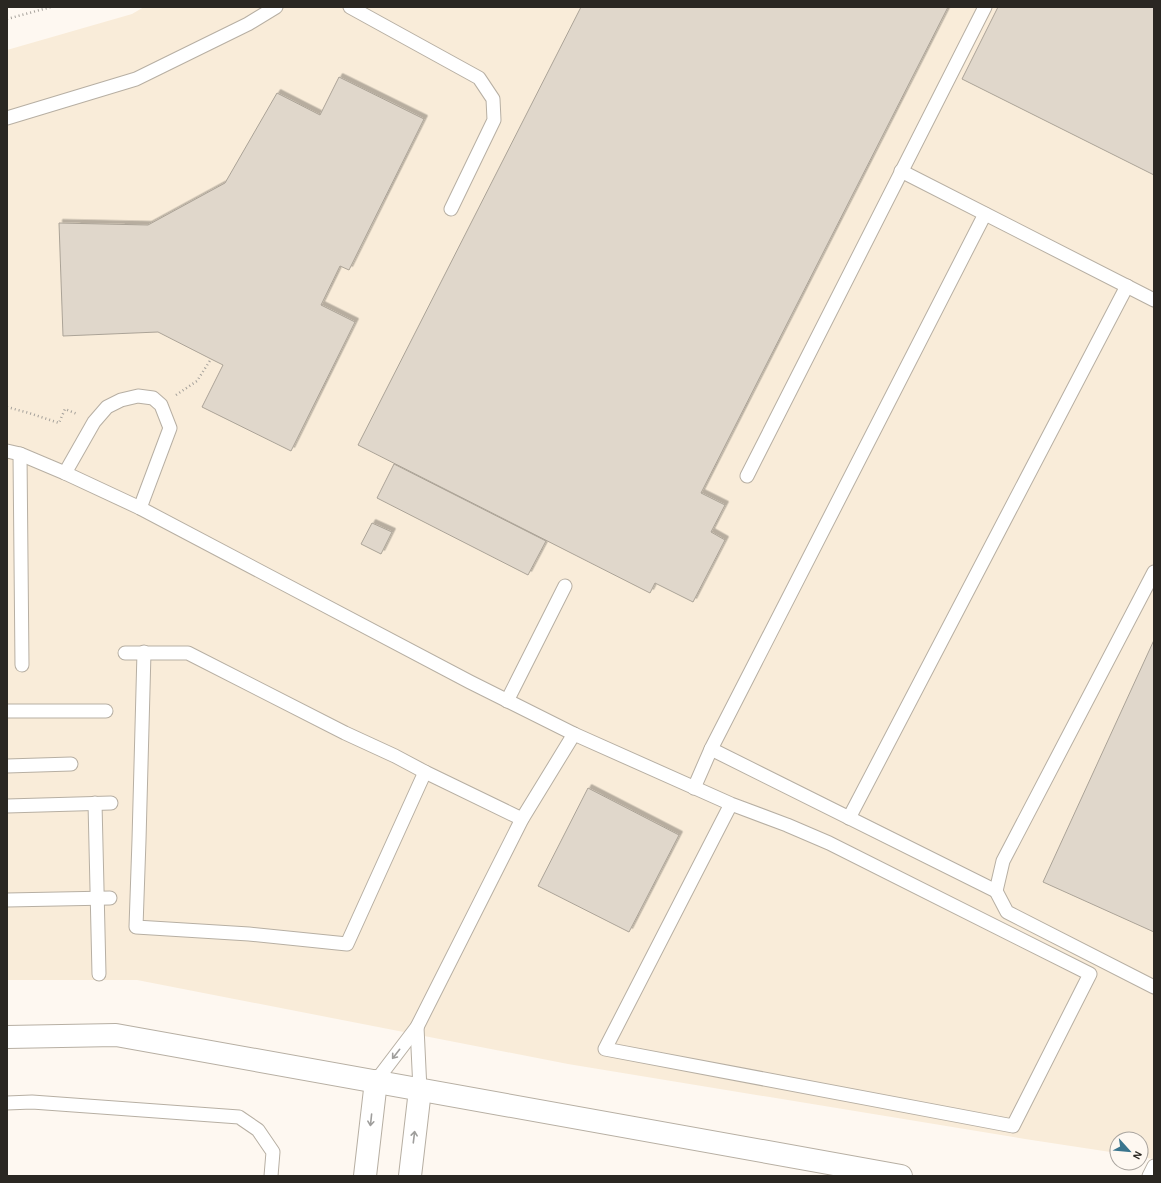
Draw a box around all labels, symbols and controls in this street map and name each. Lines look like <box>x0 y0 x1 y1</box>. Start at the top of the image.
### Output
one-way arrow <box>392 1048 401 1059</box>
one-way arrow <box>368 1113 375 1126</box>
one-way arrow <box>411 1131 418 1144</box>
north arrow <box>1109 1131 1149 1171</box>
text: N <box>1131 1149 1144 1161</box>

